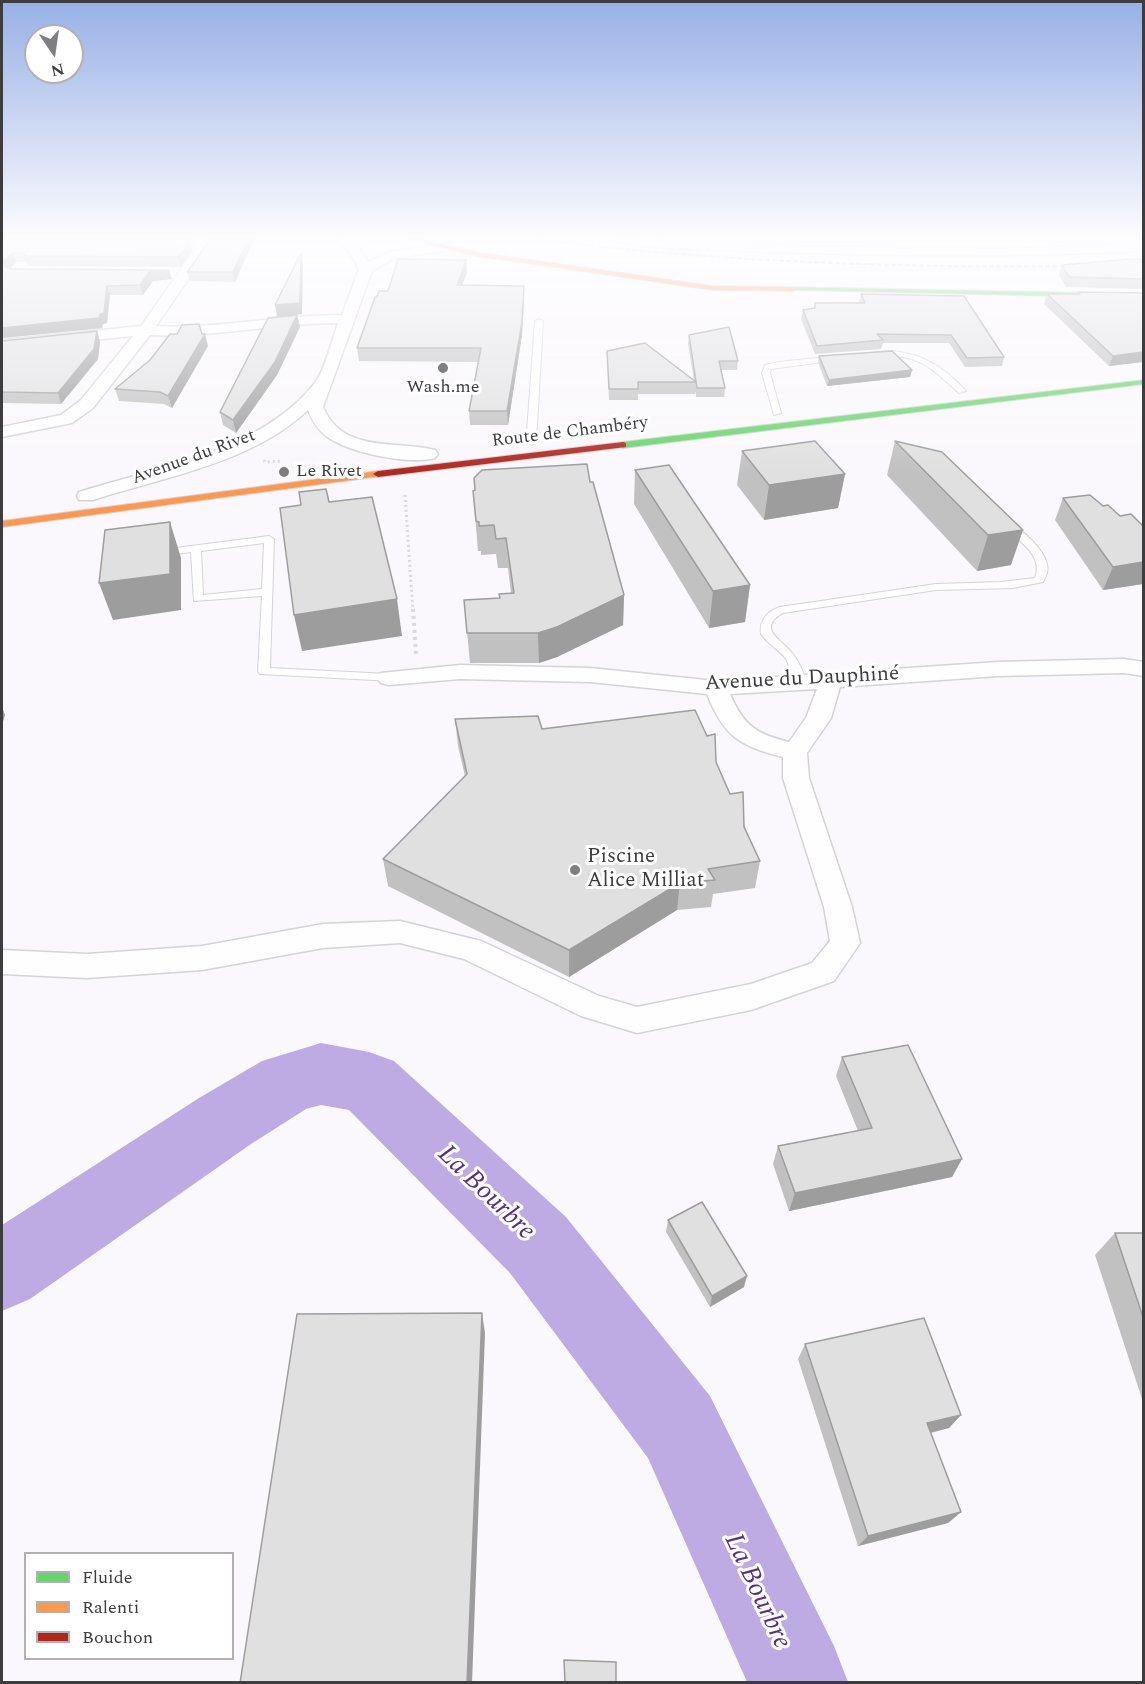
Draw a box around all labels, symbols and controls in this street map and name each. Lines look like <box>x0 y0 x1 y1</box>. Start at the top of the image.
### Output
north arrow <box>24 24 84 84</box>
text: N <box>49 56 67 83</box>
marker: Wash.me <box>436 361 450 375</box>
place label: Wash.me <box>406 377 480 399</box>
street label: Route de Chambéry <box>491 413 649 453</box>
street label: Avenue du Rivet <box>129 426 259 490</box>
place label: Le Rivet <box>296 461 362 483</box>
marker: Le Rivet <box>277 465 291 479</box>
street label: Avenue du Dauphiné <box>704 662 900 698</box>
place label: Piscine Alice Milliat <box>587 845 704 895</box>
marker: Piscine Alice Milliat <box>568 863 582 877</box>
water label: La Bourbre <box>429 1139 541 1249</box>
water label: La Bourbre <box>715 1529 797 1655</box>
legend <box>24 1552 234 1660</box>
text: Fluide <box>82 1564 133 1591</box>
text: Ralenti <box>82 1594 139 1621</box>
text: Bouchon <box>82 1624 153 1651</box>

